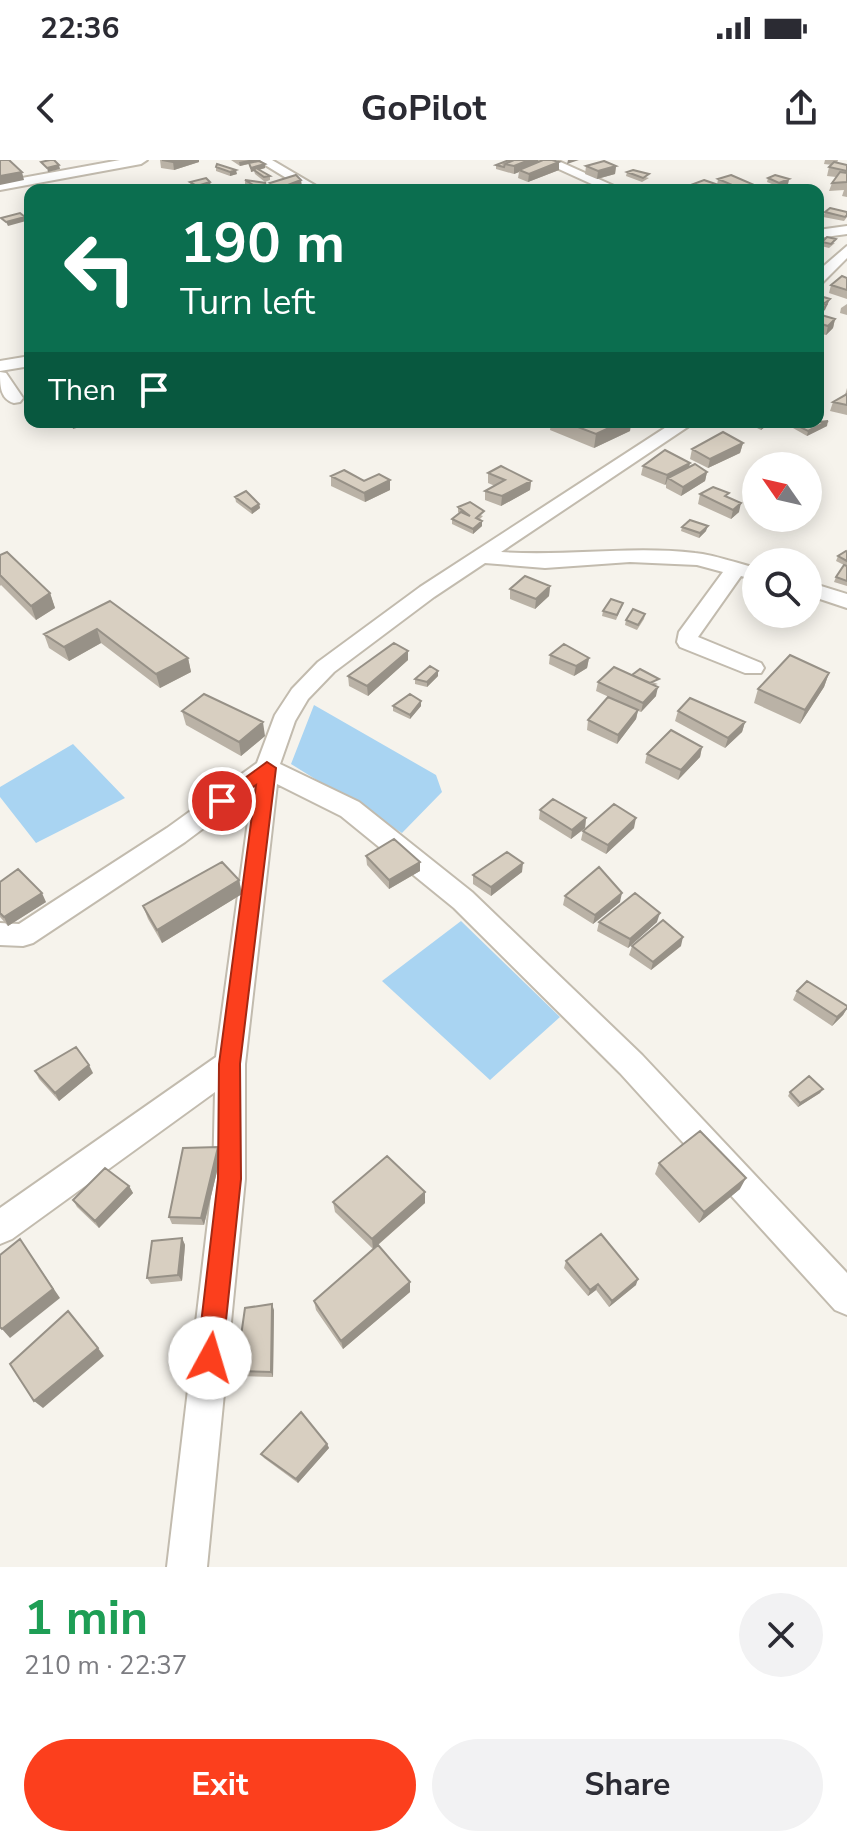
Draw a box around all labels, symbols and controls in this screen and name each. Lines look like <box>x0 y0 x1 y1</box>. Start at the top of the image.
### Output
text: 22:36 <box>40 8 119 49</box>
text: GoPilot <box>361 84 486 133</box>
icon: back <box>24 86 68 130</box>
icon: share <box>779 86 823 130</box>
text: 190 m <box>180 205 345 282</box>
icon: left <box>48 216 152 320</box>
text: Turn left <box>180 278 315 327</box>
icon: arrive <box>132 368 176 412</box>
text: Then <box>48 370 116 411</box>
north arrow <box>742 452 822 532</box>
map controls <box>742 452 822 628</box>
button: search <box>742 548 822 628</box>
pin <box>188 767 256 835</box>
icon: arrive <box>200 779 244 823</box>
position arrow <box>168 1316 252 1400</box>
text: 1 min <box>24 1585 148 1651</box>
button: close <box>739 1593 823 1677</box>
text: 210 m · 22:37 <box>24 1648 187 1683</box>
button: Exit <box>24 1739 416 1831</box>
button: Share <box>432 1739 823 1831</box>

